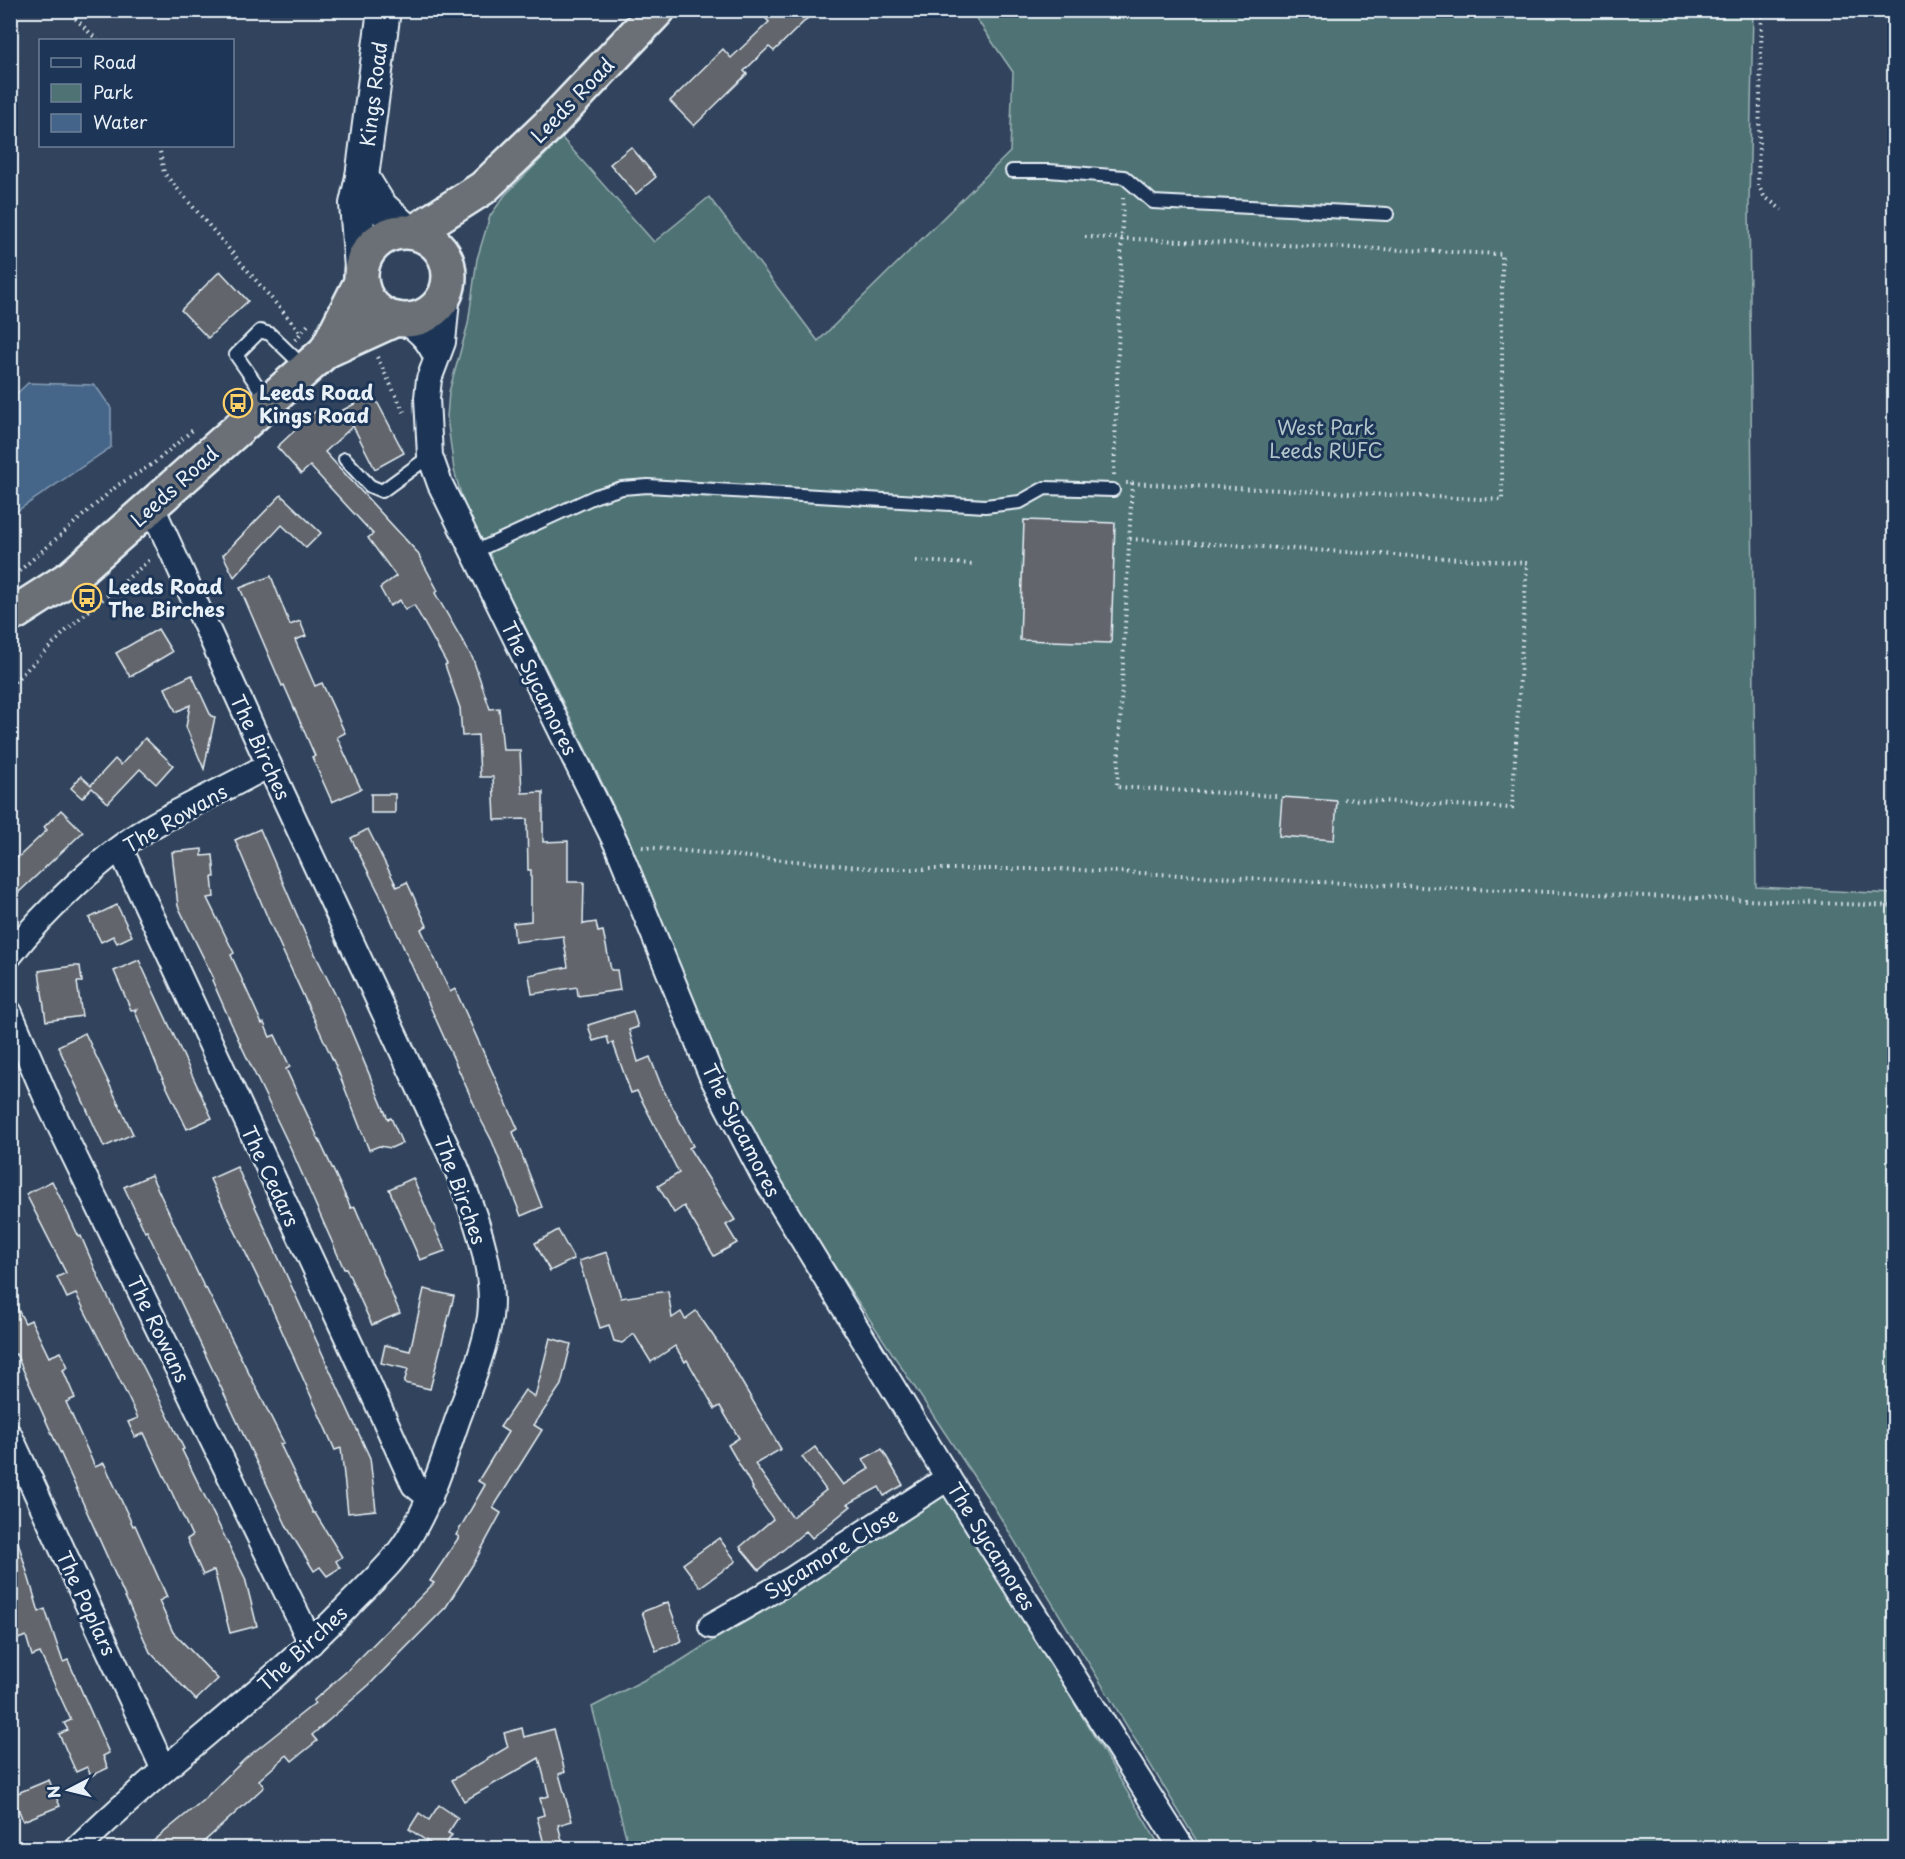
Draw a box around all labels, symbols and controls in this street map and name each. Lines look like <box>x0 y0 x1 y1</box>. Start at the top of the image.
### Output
legend <box>39 39 234 147</box>
street label: Kings Road <box>352 40 394 148</box>
text: Road <box>93 48 137 75</box>
street label: Leeds Road <box>523 50 621 150</box>
text: Park <box>93 78 133 105</box>
text: Water <box>93 108 148 135</box>
place label: Leeds Road Kings Road <box>259 377 374 430</box>
bus stop icon: Leeds Road Kings Road <box>222 387 254 419</box>
park label: West Park Leeds RUFC <box>1269 412 1383 465</box>
street label: Leeds Road <box>123 438 225 534</box>
place label: Leeds Road The Birches <box>108 571 225 624</box>
bus stop icon: Leeds Road The Birches <box>71 582 103 614</box>
street label: The Sycamores <box>494 616 586 760</box>
street label: The Birches <box>223 689 299 805</box>
street label: The Rowans <box>117 776 233 860</box>
street label: The Sycamores <box>695 1058 789 1202</box>
street label: The Cedars <box>234 1120 308 1232</box>
street label: The Birches <box>427 1132 495 1248</box>
street label: The Rowans <box>120 1270 198 1388</box>
street label: The Sycamores <box>940 1476 1044 1616</box>
street label: Sycamore Close <box>758 1500 904 1606</box>
street label: The Poplars <box>50 1545 124 1661</box>
street label: The Birches <box>250 1598 354 1698</box>
north arrow <box>39 1760 99 1820</box>
text: N <box>40 1784 66 1800</box>

